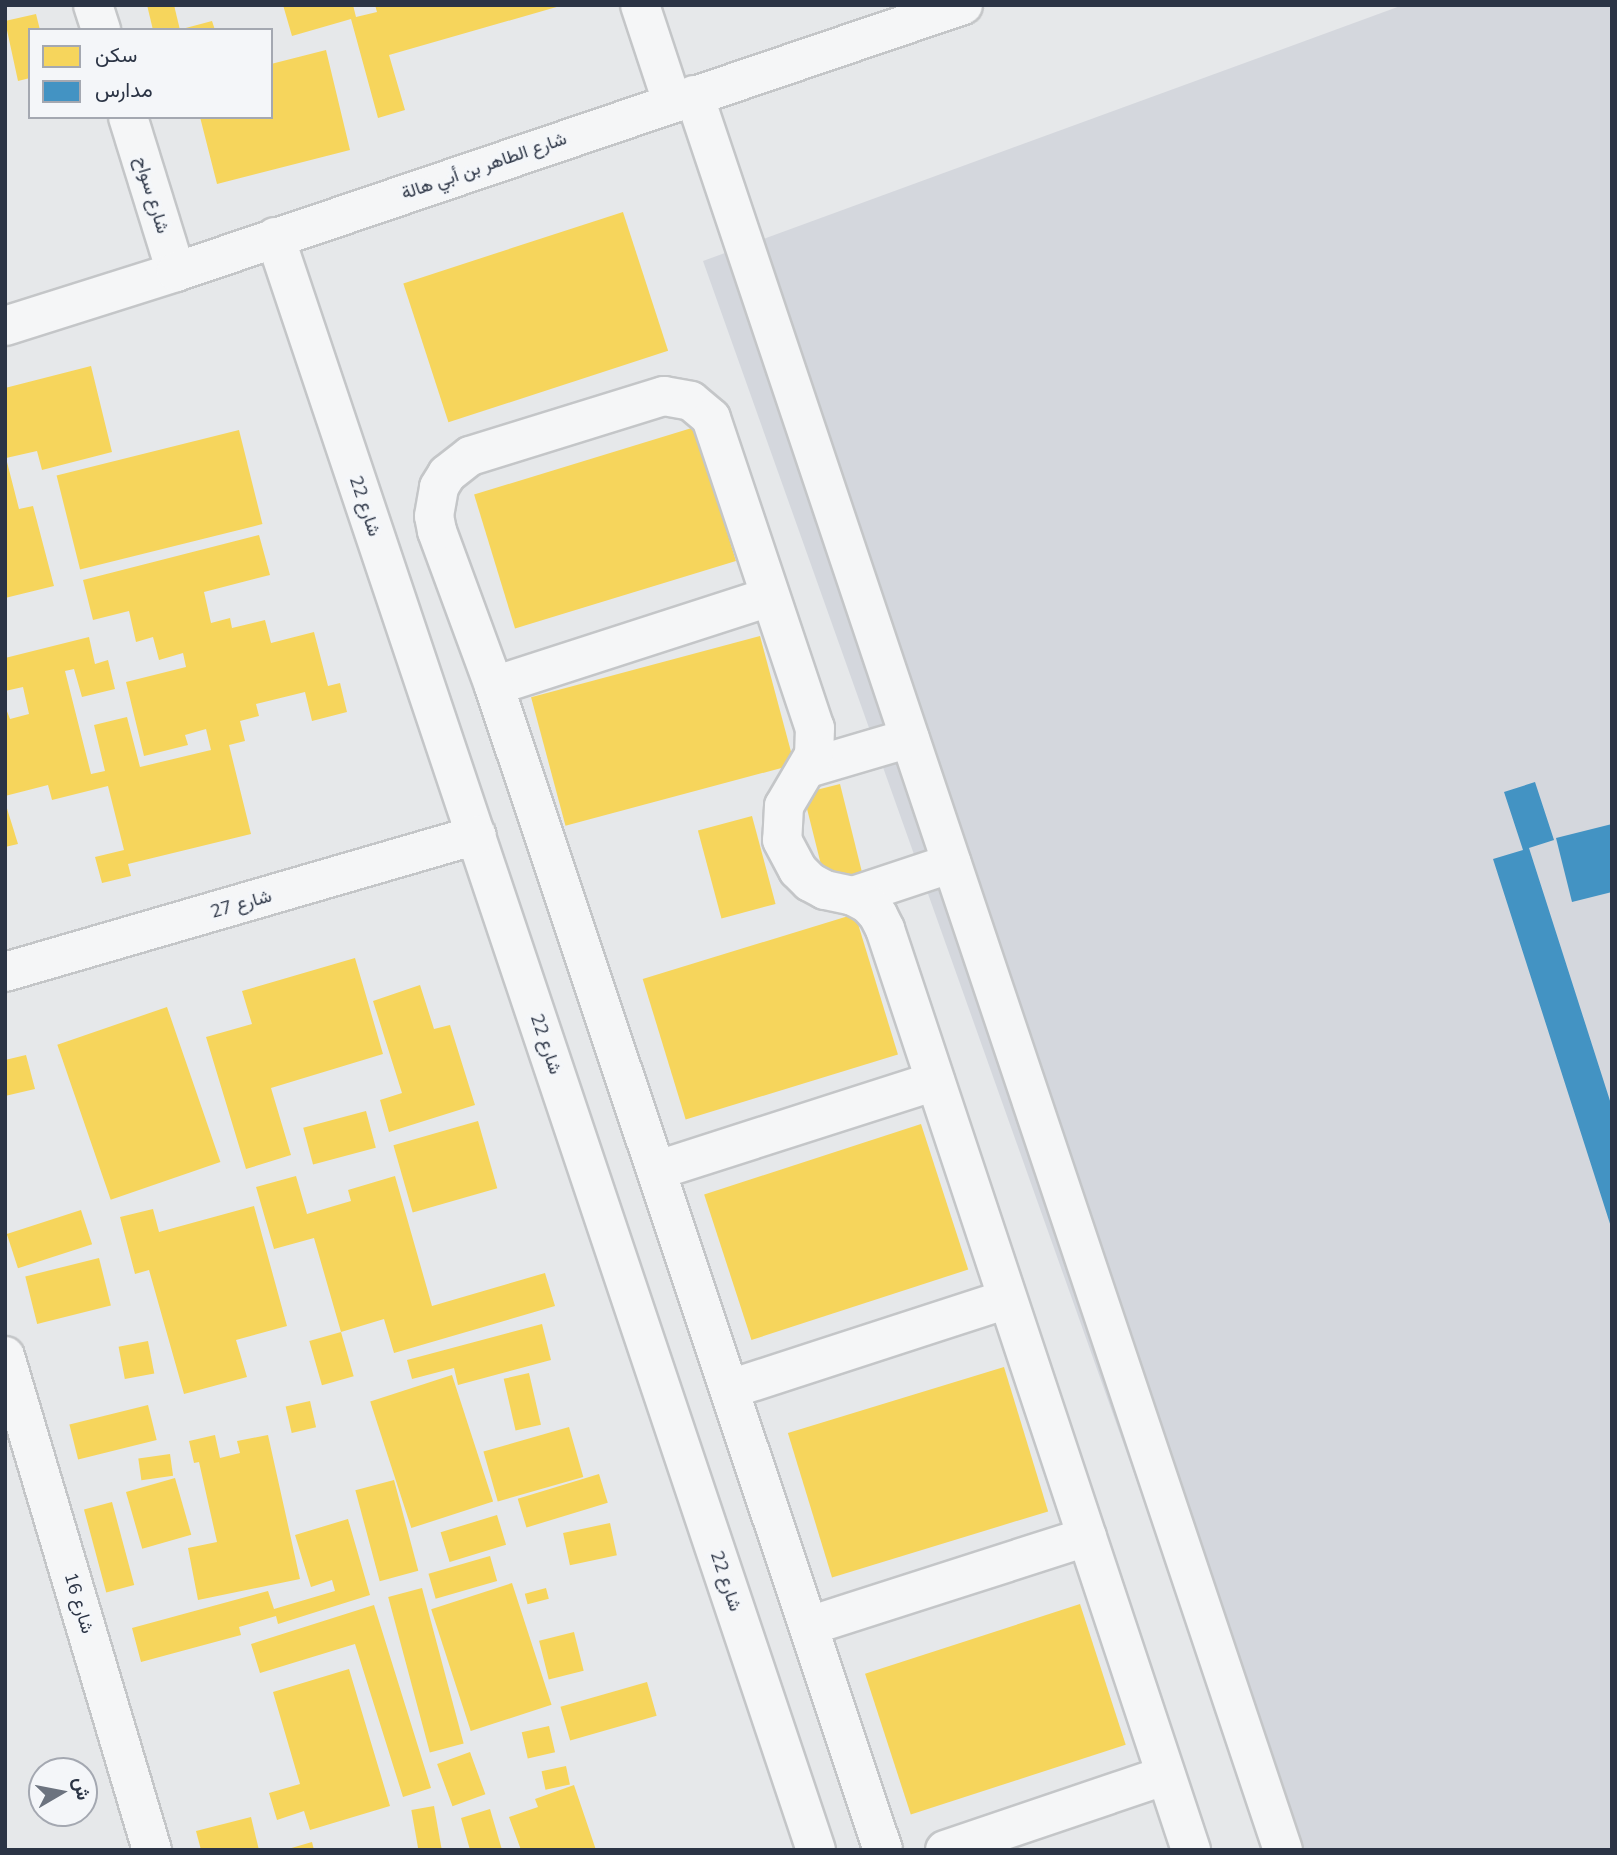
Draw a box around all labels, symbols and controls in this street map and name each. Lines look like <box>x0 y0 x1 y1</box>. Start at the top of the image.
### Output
legend <box>28 28 273 119</box>
text: سكن <box>95 41 137 69</box>
text: مدارس <box>95 76 153 104</box>
street label: شارع الطاهر بن أبي هالة <box>399 128 569 204</box>
street label: شارع سواح <box>130 154 174 236</box>
street label: شارع 22 <box>345 473 385 539</box>
street label: شارع 27 <box>208 885 274 923</box>
street label: شارع 22 <box>526 1011 566 1077</box>
street label: شارع 22 <box>706 1548 746 1614</box>
street label: شارع 16 <box>60 1570 98 1636</box>
north arrow <box>28 1757 98 1827</box>
text: ش <box>67 1775 96 1802</box>

